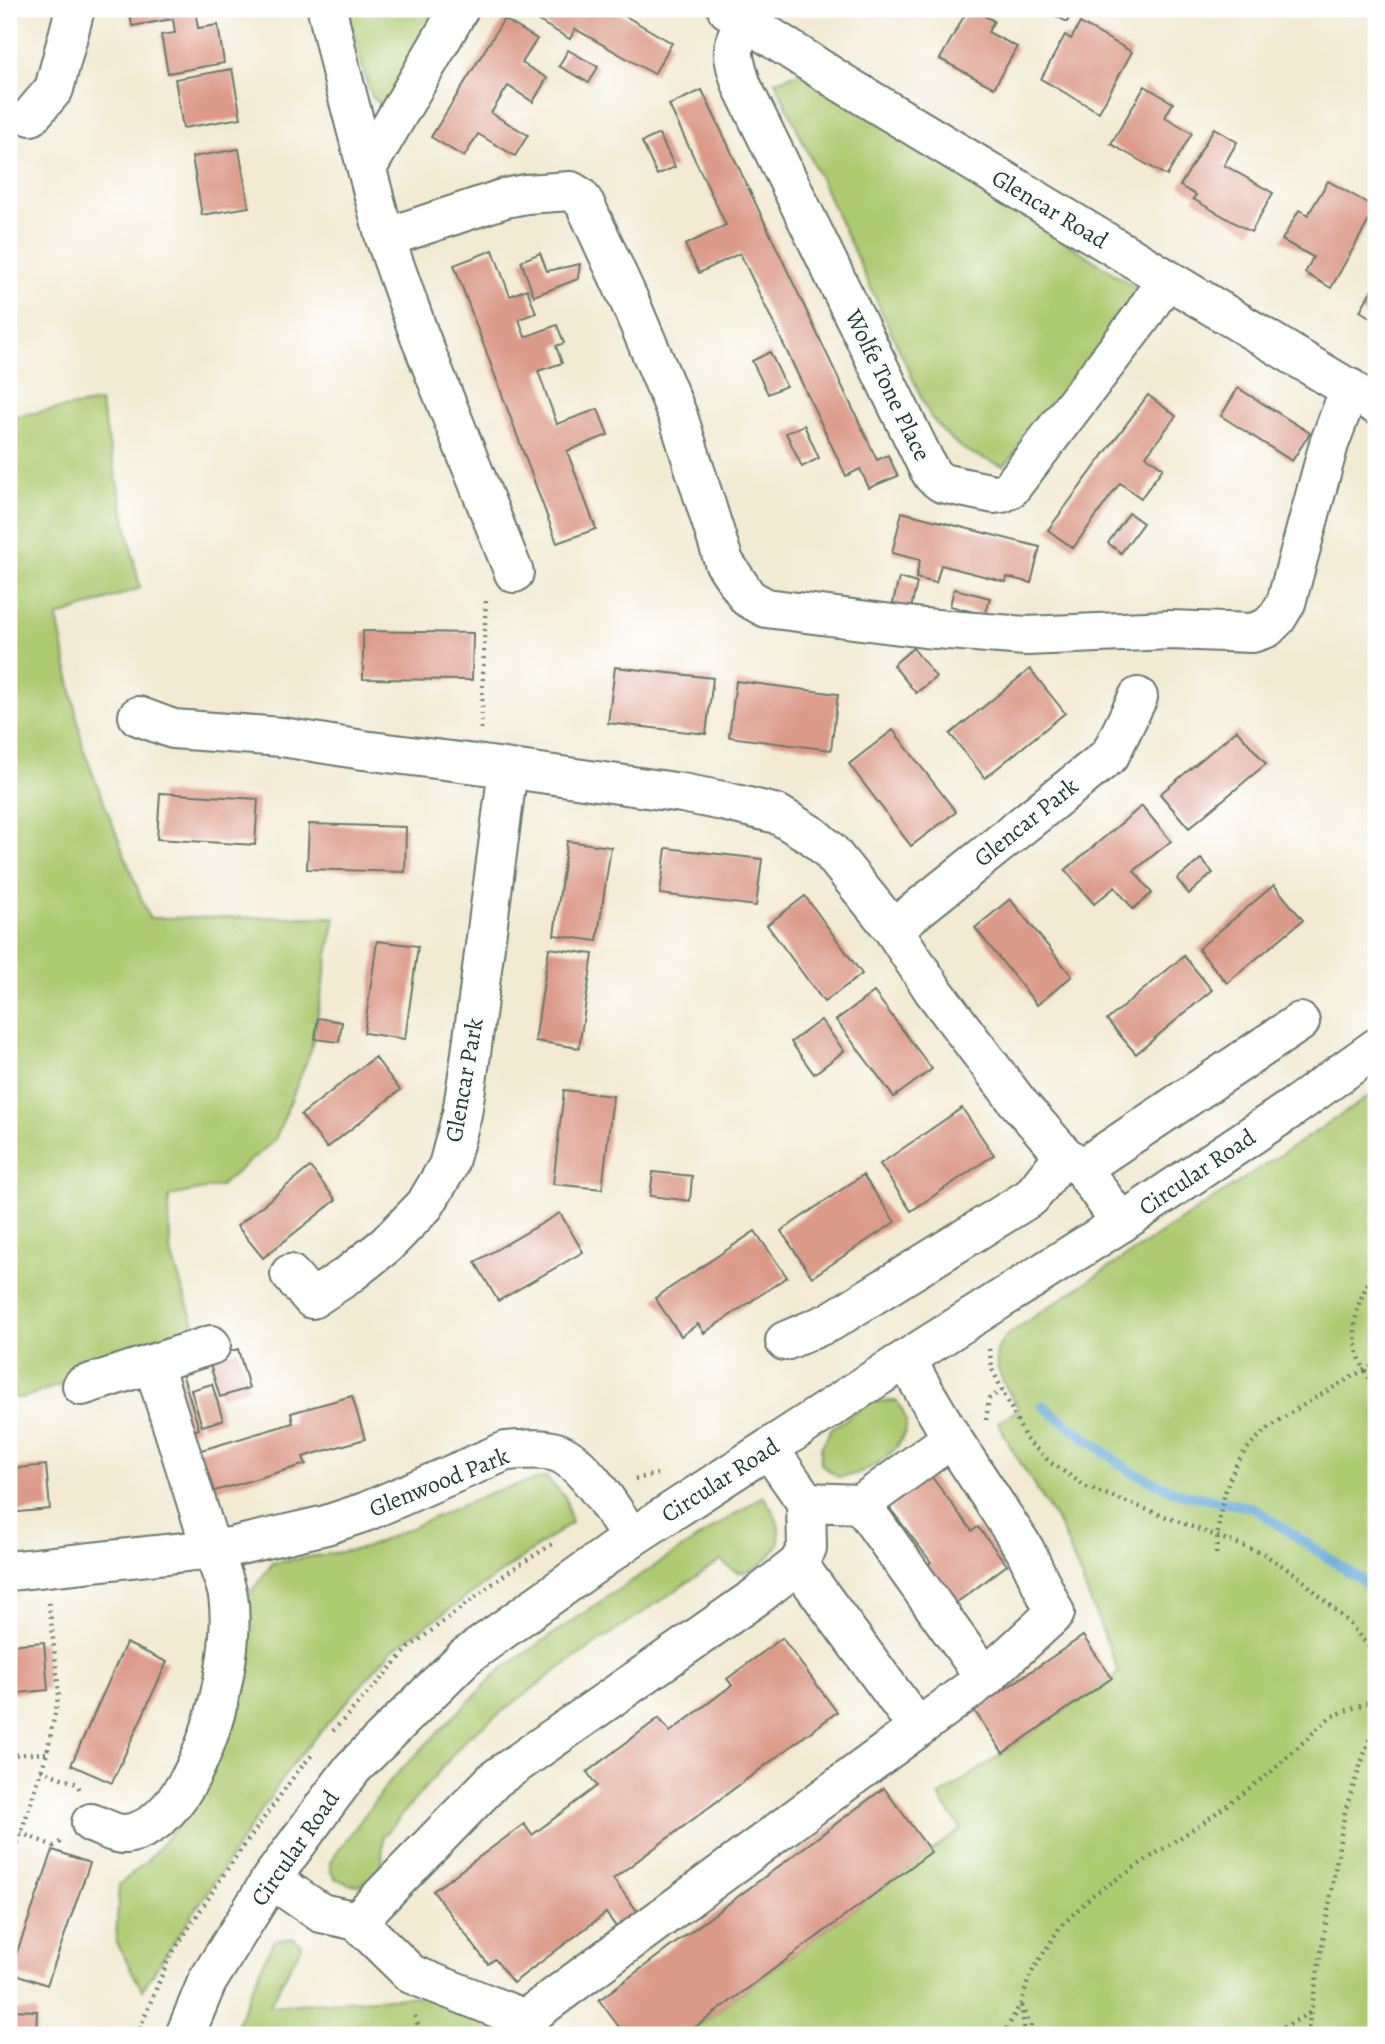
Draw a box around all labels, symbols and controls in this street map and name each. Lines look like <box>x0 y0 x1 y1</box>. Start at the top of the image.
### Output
street label: Glencar Road <box>986 162 1114 256</box>
street label: Wolfe Tone Place <box>837 303 938 466</box>
street label: Glencar Park <box>967 770 1085 874</box>
street label: Glencar Park <box>437 1015 491 1145</box>
street label: Circular Road <box>1132 1121 1262 1223</box>
street label: Circular Road <box>655 1430 785 1530</box>
street label: Glenwood Park <box>364 1439 514 1525</box>
street label: Circular Road <box>243 1784 347 1912</box>

